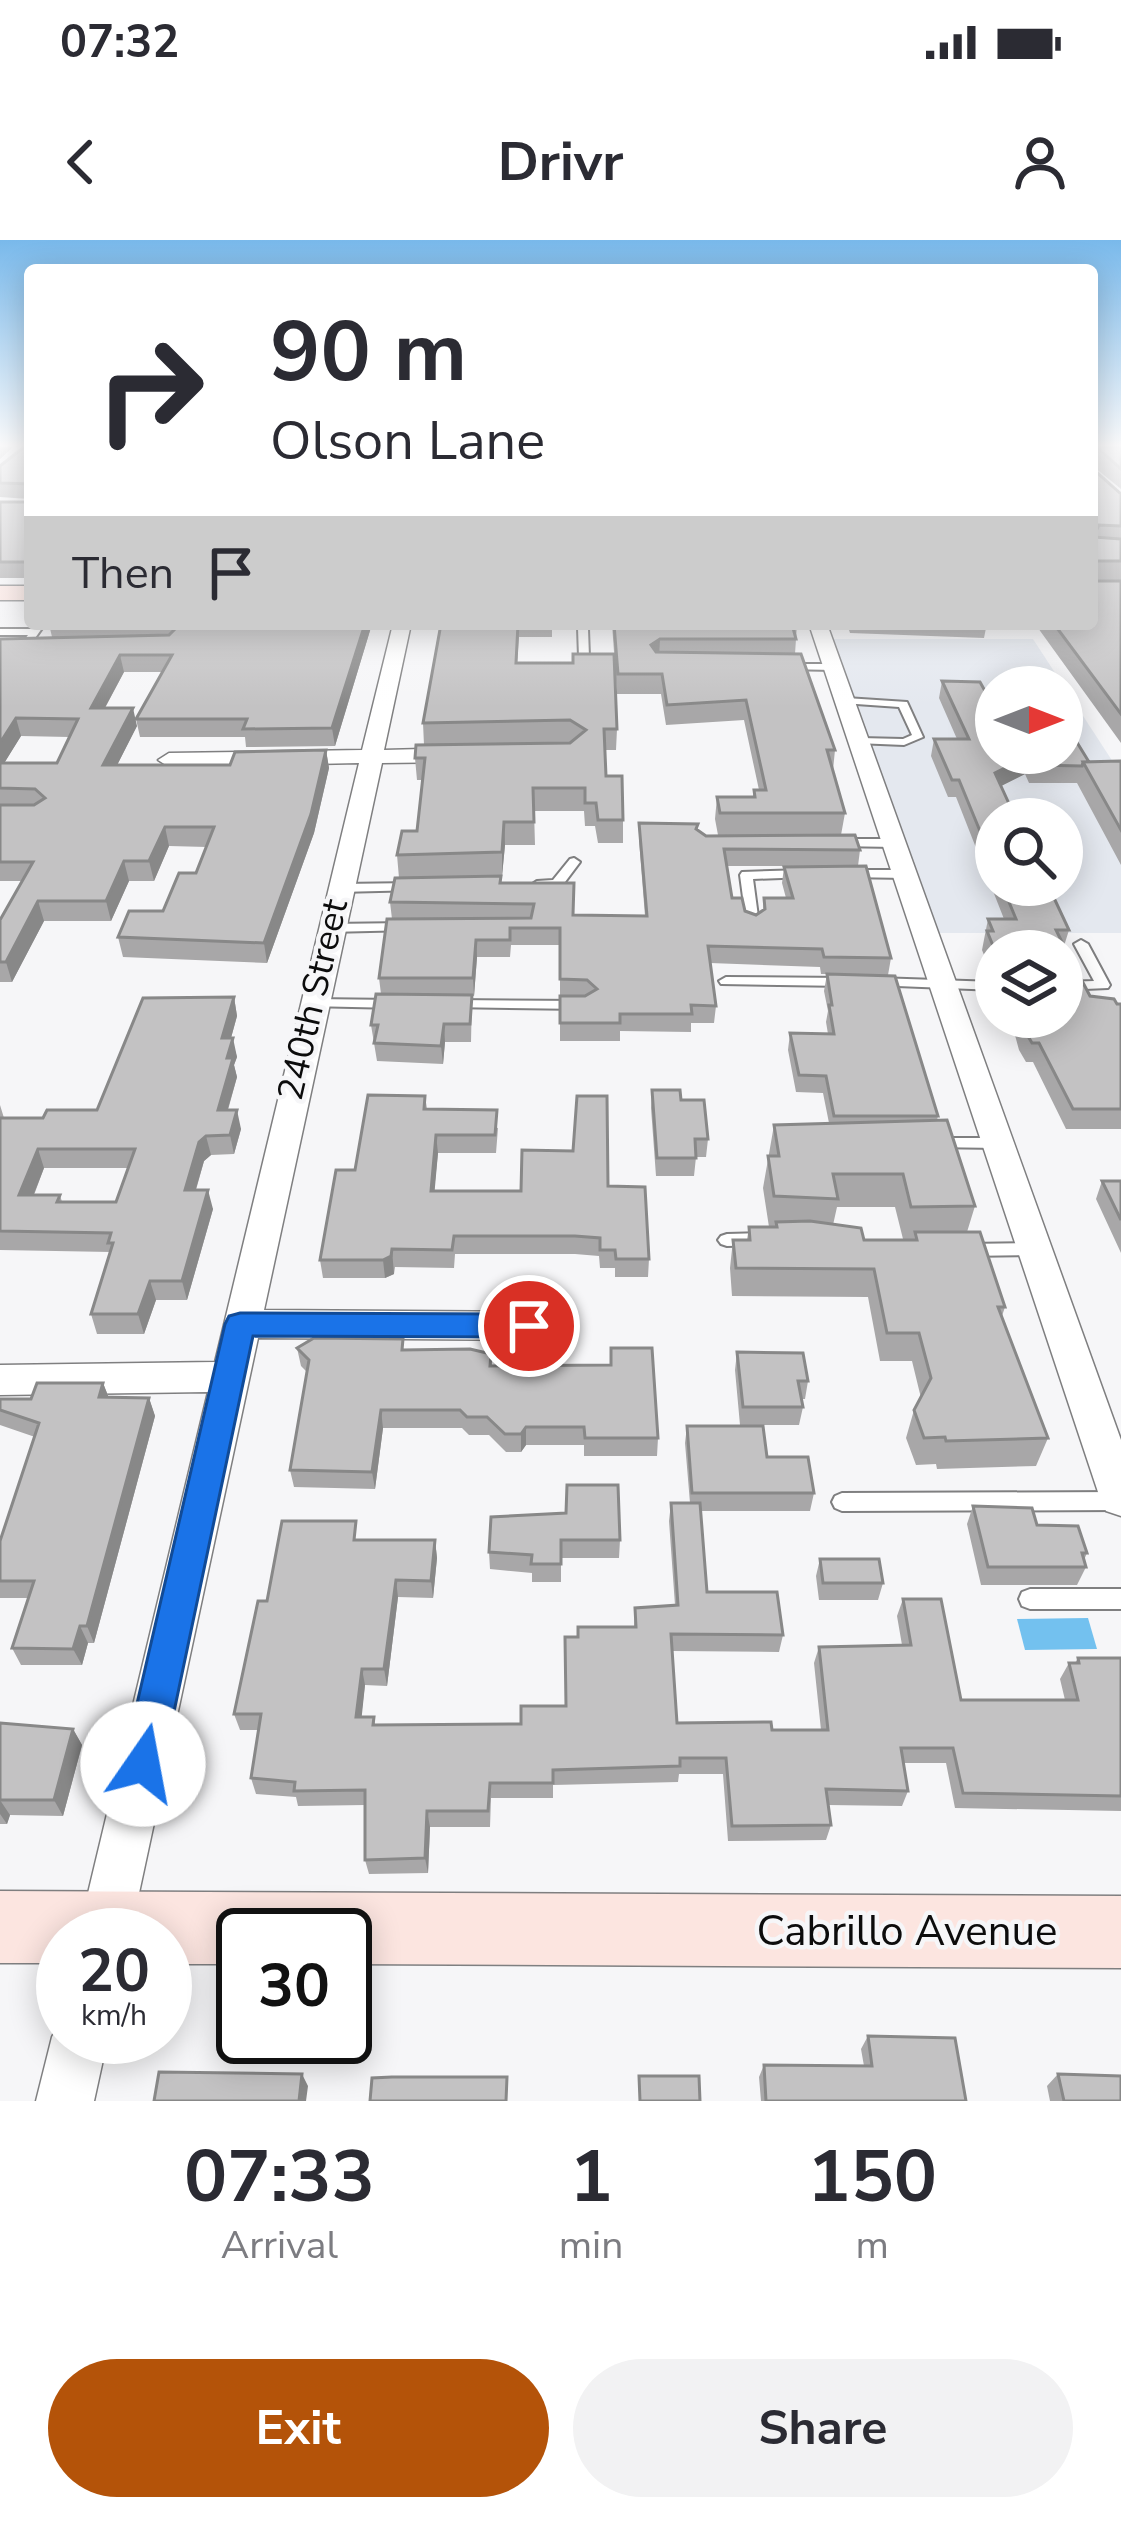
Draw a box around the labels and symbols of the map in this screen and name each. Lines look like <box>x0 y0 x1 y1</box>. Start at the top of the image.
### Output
north arrow <box>975 666 1083 774</box>
street label: 240th Street <box>266 894 360 1106</box>
pin <box>478 1275 580 1377</box>
position arrow <box>80 1701 206 1827</box>
street label: Cabrillo Avenue <box>757 1903 1057 1960</box>
speed limit sign: 30 <box>216 1908 372 2064</box>

